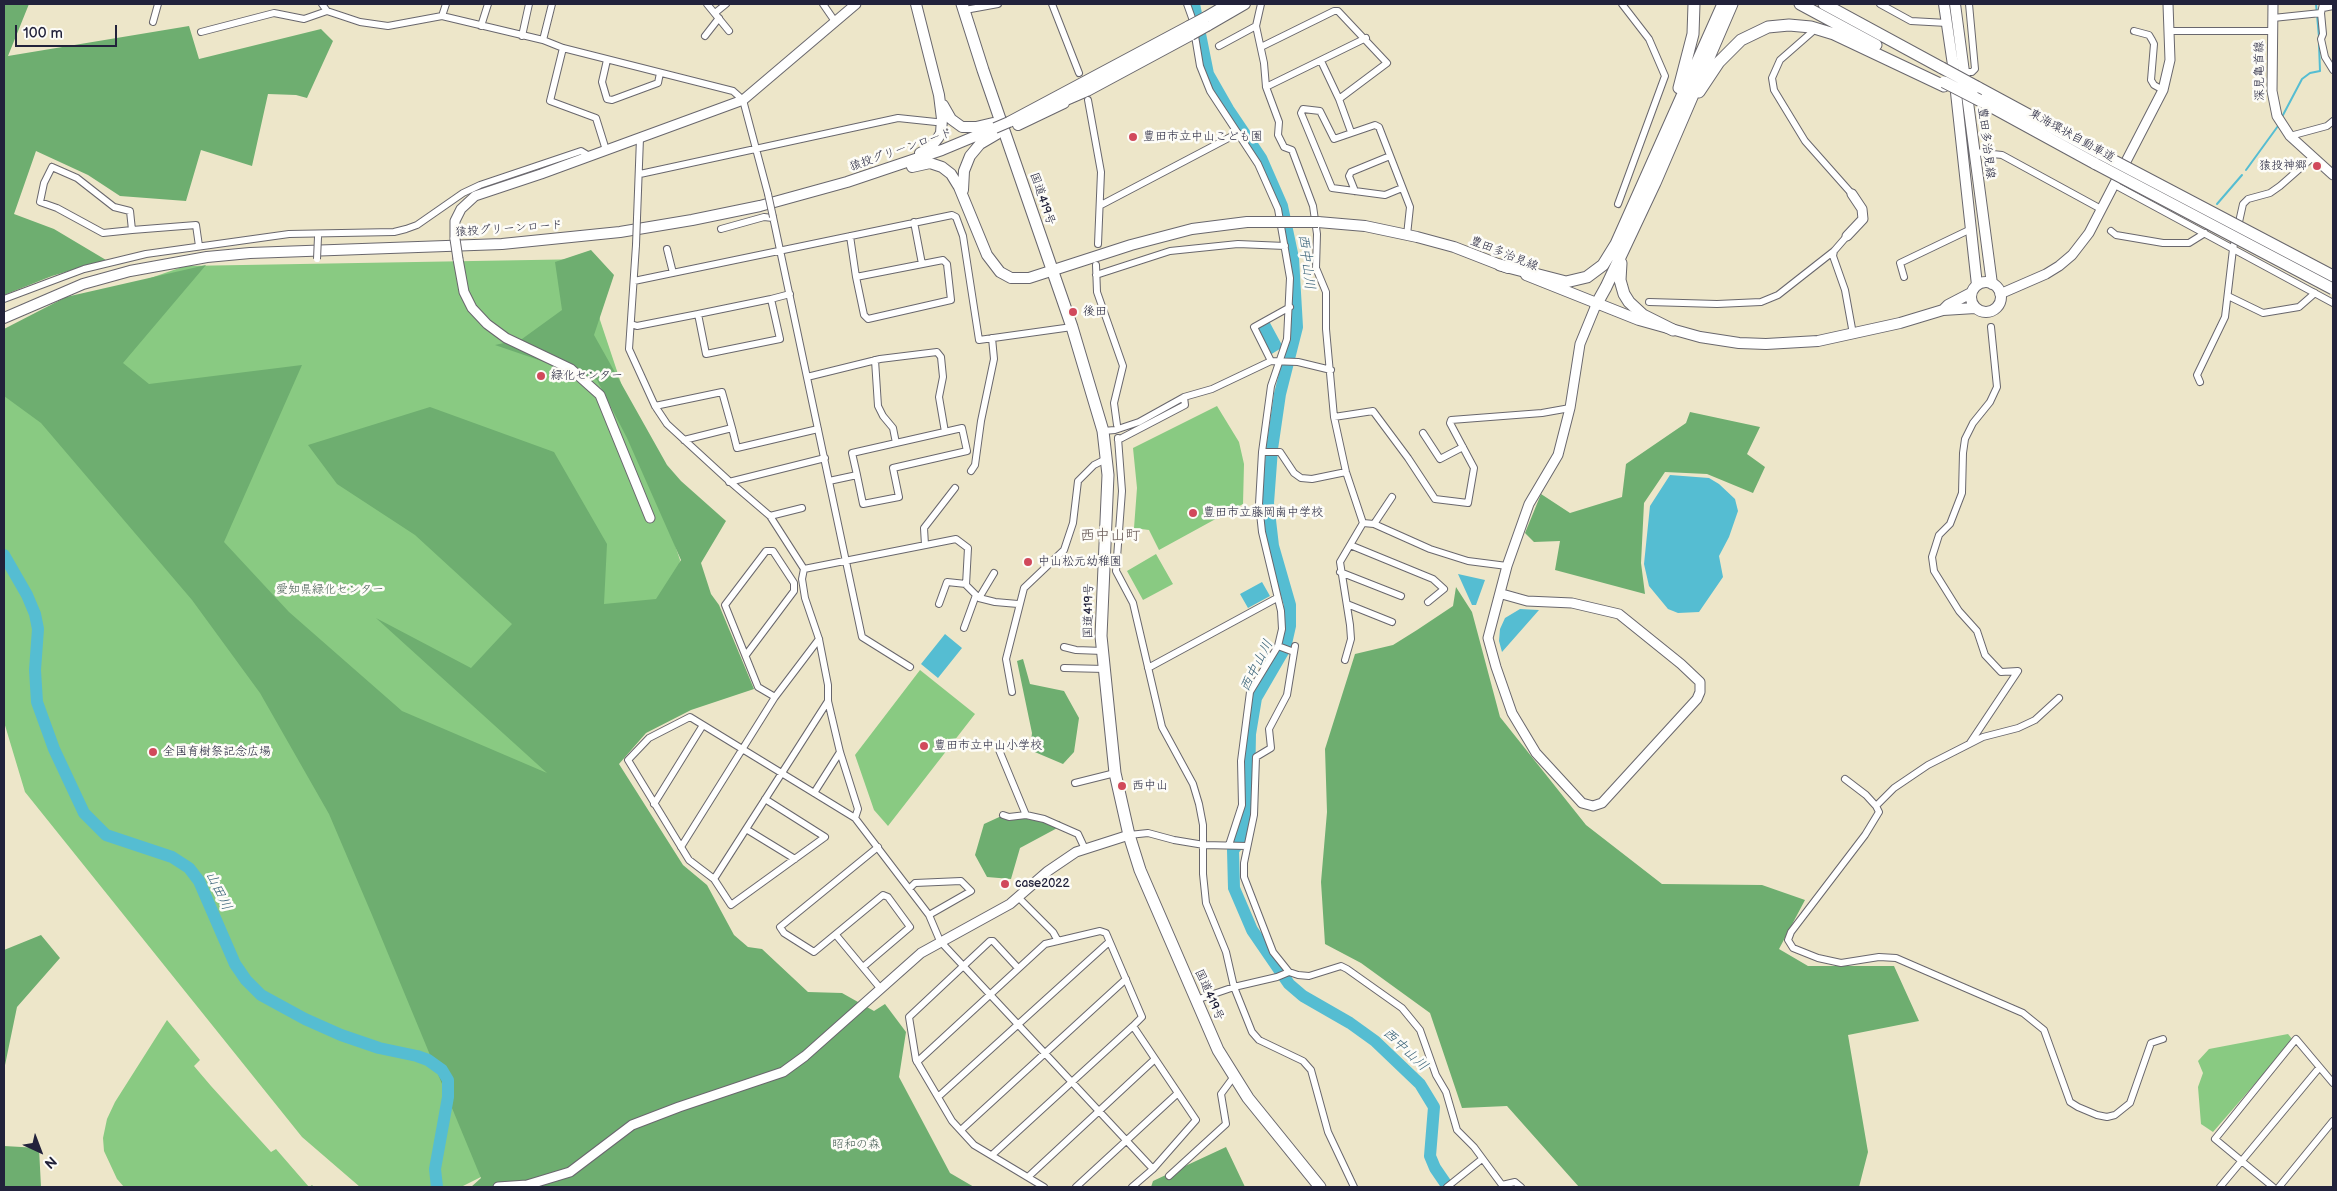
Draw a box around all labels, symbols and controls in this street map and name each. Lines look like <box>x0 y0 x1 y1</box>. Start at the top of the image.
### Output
scale bar <box>18 15 120 47</box>
text: 100 m <box>23 24 63 43</box>
street label: 深見亀首線 <box>2252 41 2268 101</box>
street label: 豊田多治見線 <box>1974 106 1998 180</box>
street label: 東海環状自動車道 <box>2027 106 2117 166</box>
street label: 猿投グリーンロード <box>848 126 954 174</box>
place label: 豊田市立中山こども園 <box>1143 130 1263 144</box>
marker: 豊田市立中山こども園 <box>1127 131 1139 143</box>
place label: 猿投神郷 <box>2259 159 2307 173</box>
marker: 猿投神郷 <box>2311 160 2323 172</box>
street label: 国道419号 <box>1026 171 1058 227</box>
street label: 猿投グリーンロード <box>455 218 563 240</box>
water label: 西中山川 <box>1294 233 1318 291</box>
street label: 豊田多治見線 <box>1468 234 1540 274</box>
place label: 後田 <box>1083 305 1107 319</box>
marker: 後田 <box>1067 306 1079 318</box>
place label: 緑化センター <box>551 369 623 383</box>
marker: 緑化センター <box>535 370 547 382</box>
place label: 豊田市立藤岡南中学校 <box>1203 506 1323 520</box>
marker: 豊田市立藤岡南中学校 <box>1187 507 1199 519</box>
district label: 西中山町 <box>1080 527 1140 545</box>
place label: 中山松元幼稚園 <box>1038 555 1122 569</box>
marker: 中山松元幼稚園 <box>1022 556 1034 568</box>
park label: 愛知県緑化センター <box>276 583 384 597</box>
street label: 国道419号 <box>1081 583 1097 639</box>
water label: 西中山川 <box>1237 637 1277 695</box>
place label: 豊田市立中山小学校 <box>934 739 1042 753</box>
marker: 豊田市立中山小学校 <box>918 740 930 752</box>
place label: 全国育樹祭記念広場 <box>163 745 271 759</box>
marker: 全国育樹祭記念広場 <box>147 746 159 758</box>
place label: 西中山 <box>1132 779 1168 793</box>
marker: 西中山 <box>1116 780 1128 792</box>
water label: 山田川 <box>201 868 235 914</box>
place label: case2022 <box>1015 877 1070 891</box>
marker: case2022 <box>999 878 1011 890</box>
street label: 国道419号 <box>1191 967 1227 1023</box>
water label: 西中山川 <box>1379 1025 1431 1075</box>
north arrow <box>15 1126 65 1176</box>
park label: 昭和の森 <box>832 1138 880 1152</box>
text: N <box>41 1153 60 1172</box>

